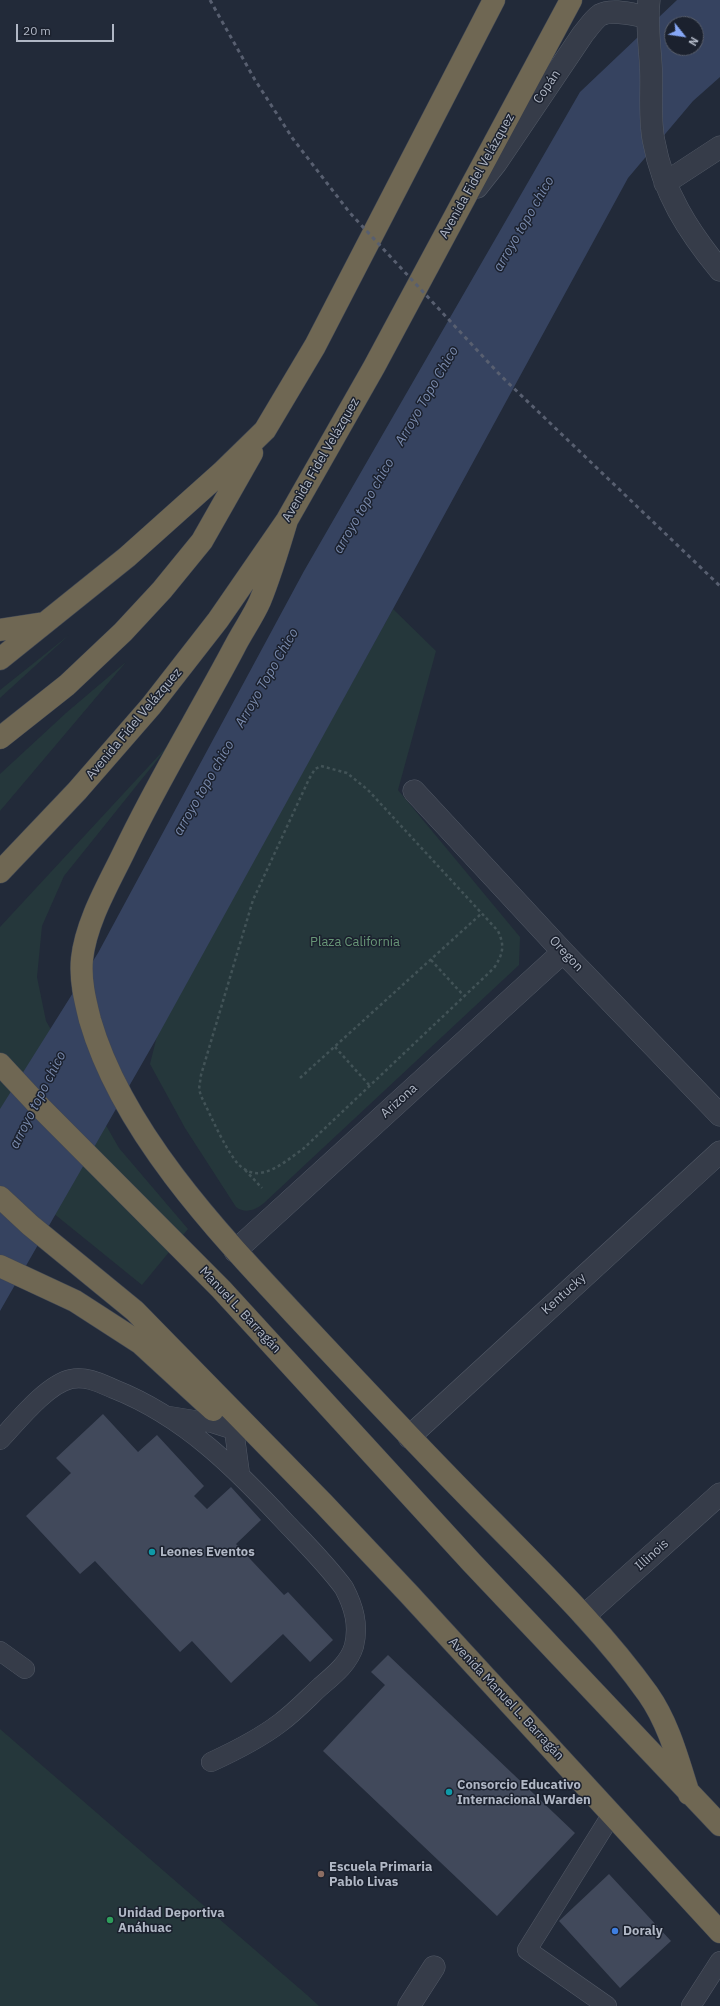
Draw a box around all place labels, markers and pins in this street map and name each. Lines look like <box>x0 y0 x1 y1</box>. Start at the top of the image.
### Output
place label: Leones Eventos <box>160 1544 255 1560</box>
marker: Leones Eventos <box>147 1547 157 1557</box>
place label: Consorcio Educativo Internacional Warden <box>457 1777 591 1808</box>
marker: Consorcio Educativo Internacional Warden <box>444 1787 454 1797</box>
place label: Escuela Primaria Pablo Livas <box>329 1859 432 1890</box>
marker: Escuela Primaria Pablo Livas <box>316 1869 326 1879</box>
place label: Unidad Deportiva Anáhuac <box>118 1905 225 1936</box>
marker: Unidad Deportiva Anáhuac <box>105 1915 115 1925</box>
place label: Doraly <box>623 1923 663 1939</box>
marker: Doraly <box>610 1926 620 1936</box>

